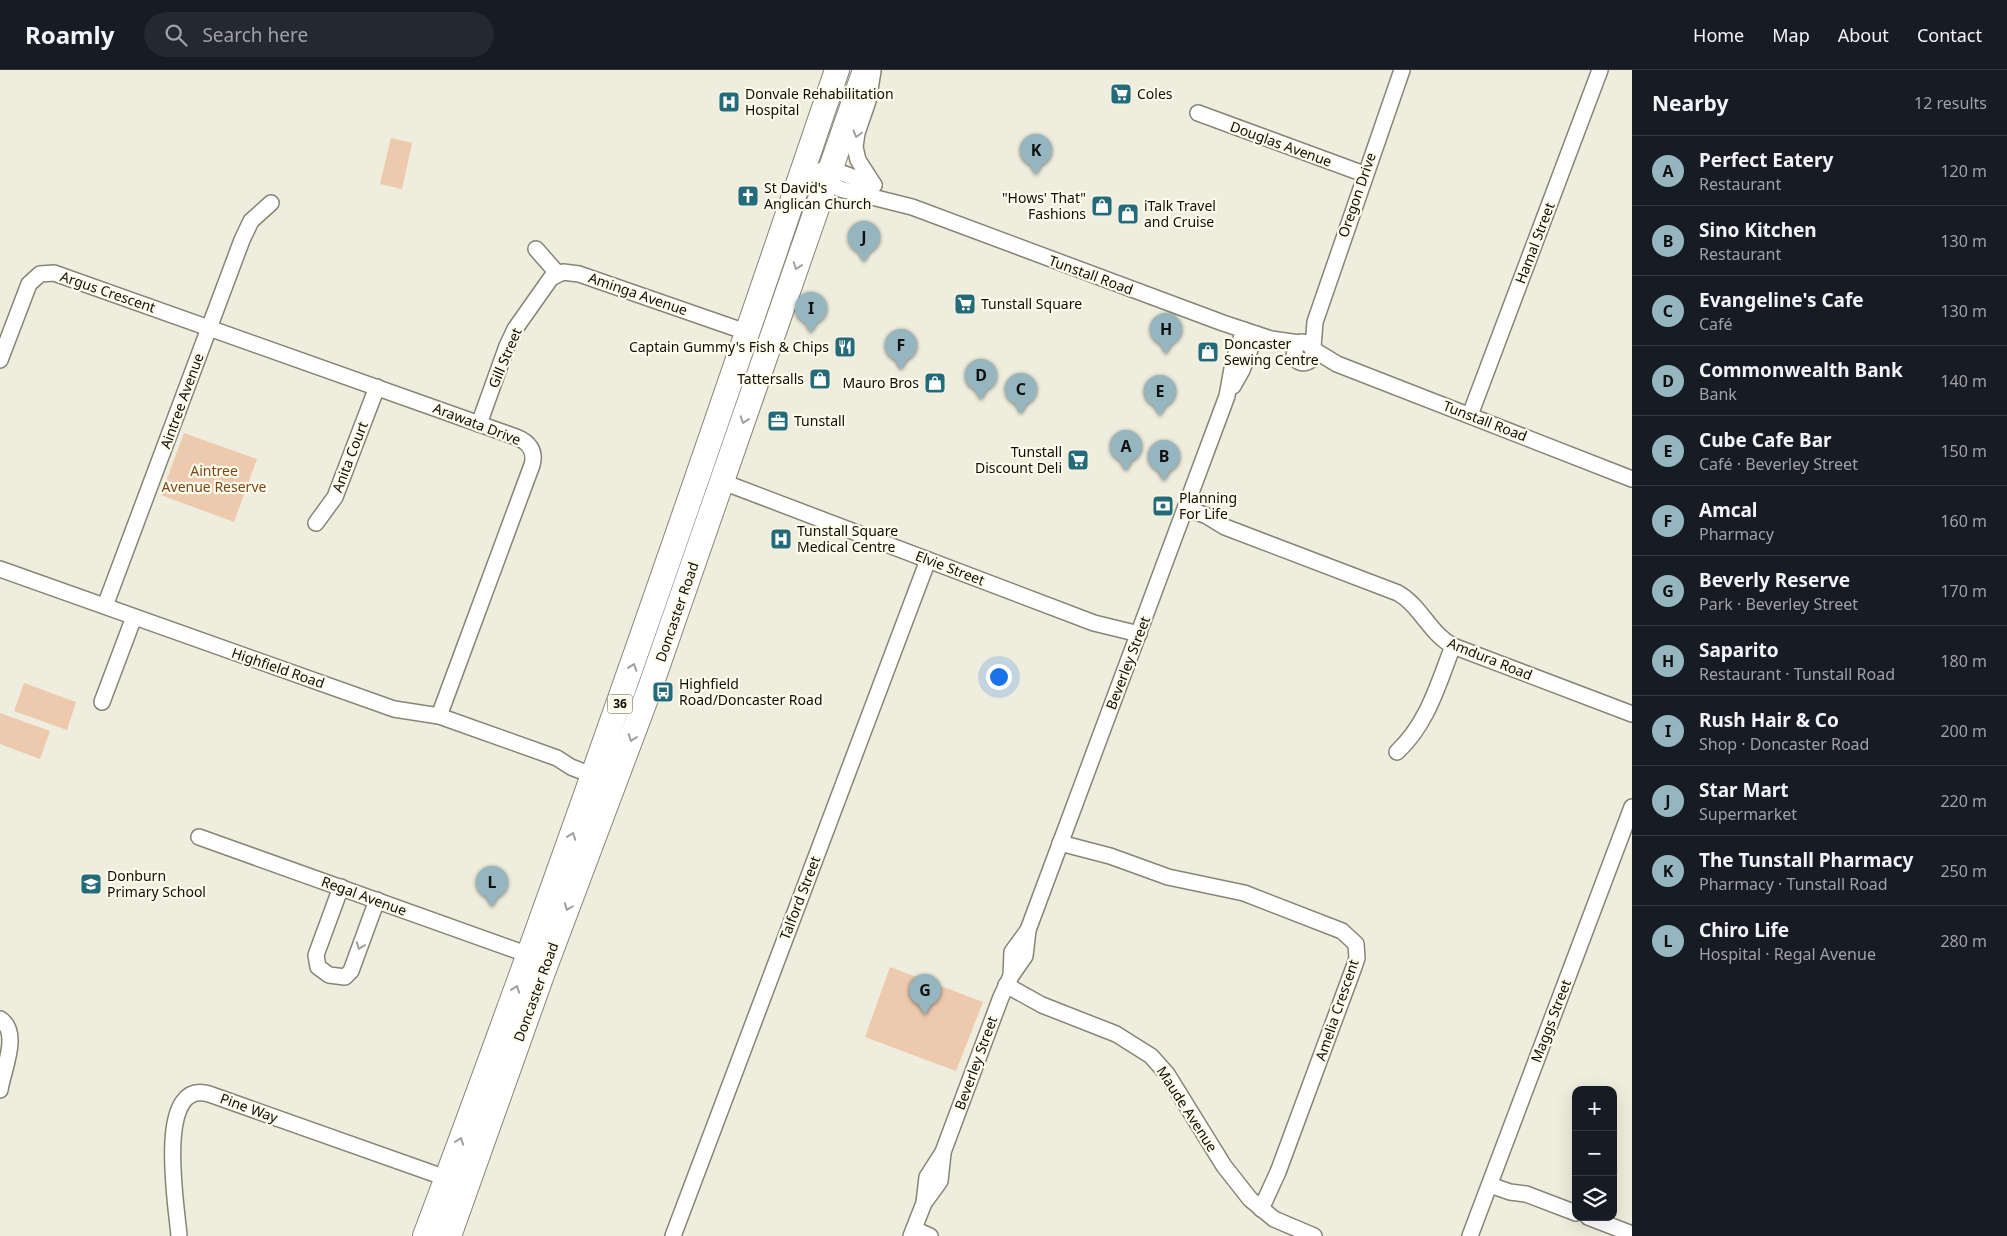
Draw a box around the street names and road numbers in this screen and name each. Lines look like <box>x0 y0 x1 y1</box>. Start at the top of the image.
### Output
street label: Douglas Avenue <box>1228 116 1335 171</box>
street label: Oregon Drive <box>1333 150 1380 240</box>
street label: Hamal Street <box>1510 199 1559 286</box>
street label: Tunstall Road <box>1046 250 1136 299</box>
street label: Argus Crescent <box>58 266 158 317</box>
street label: Aminga Avenue <box>586 268 690 319</box>
street label: Gill Street <box>483 325 526 391</box>
street label: Aintree Avenue <box>155 350 208 451</box>
street label: Tunstall Road <box>1440 396 1530 445</box>
street label: Arawata Drive <box>431 398 524 449</box>
street label: Anita Court <box>327 419 372 495</box>
street label: Elvie Street <box>913 546 988 589</box>
street label: Doncaster Road <box>651 559 703 664</box>
street label: Beverley Street <box>1101 613 1154 712</box>
street label: Amdura Road <box>1445 633 1535 684</box>
street label: Highfield Road <box>229 643 327 692</box>
road number: 36 <box>608 694 632 714</box>
street label: Talford Street <box>775 853 824 942</box>
street label: Regal Avenue <box>319 871 410 920</box>
street label: Doncaster Road <box>509 939 562 1044</box>
street label: Amelia Crescent <box>1310 957 1363 1063</box>
street label: Maggs Street <box>1526 977 1575 1065</box>
street label: Beverley Street <box>950 1013 1001 1112</box>
street label: Maude Avenue <box>1153 1062 1222 1155</box>
street label: Pine Way <box>218 1088 281 1127</box>

